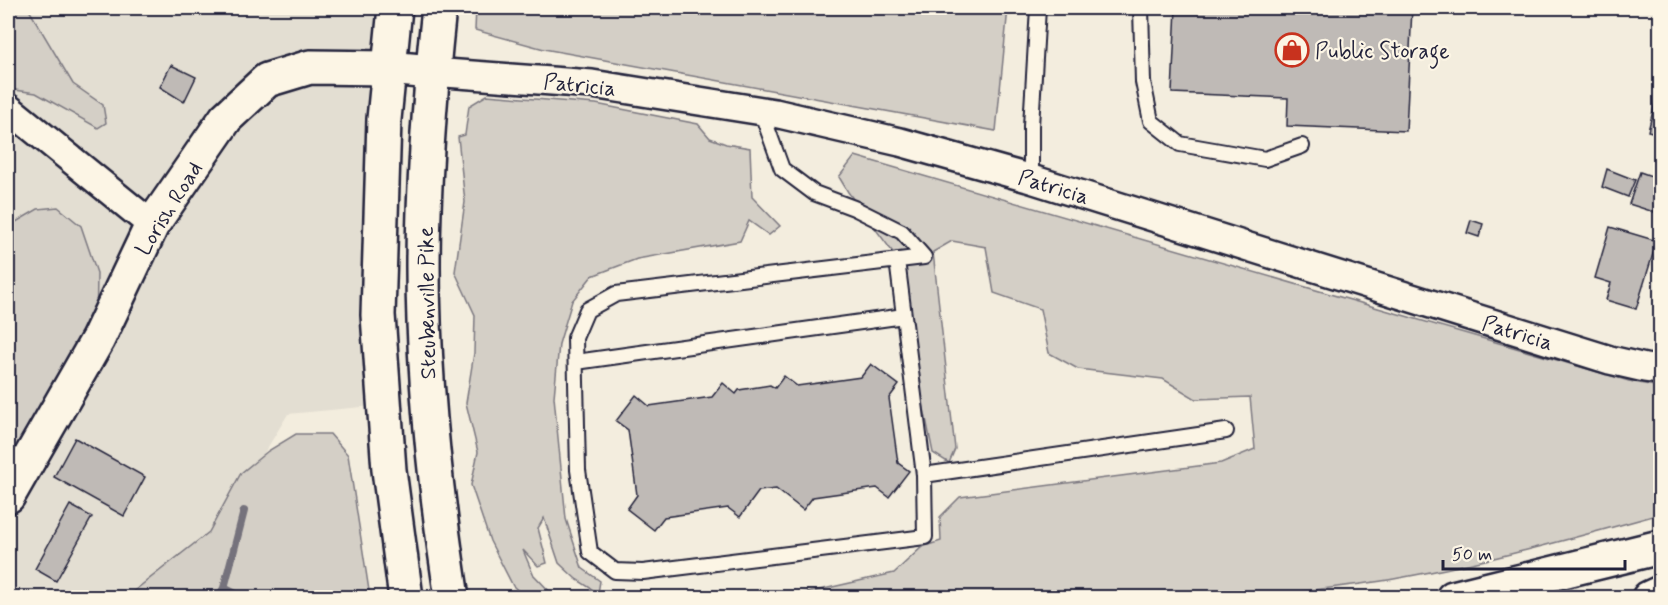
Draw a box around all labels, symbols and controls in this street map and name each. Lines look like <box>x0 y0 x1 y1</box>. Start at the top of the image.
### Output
shop icon: Public Storage <box>1274 32 1310 68</box>
place label: Public Storage <box>1315 38 1450 69</box>
street label: Patricia <box>542 68 617 104</box>
street label: Lorish Road <box>130 157 210 261</box>
street label: Patricia <box>1015 164 1092 212</box>
street label: Steubenville Pike <box>413 226 443 380</box>
street label: Patricia <box>1479 310 1556 358</box>
scale bar <box>1443 533 1624 571</box>
text: 50 m <box>1452 543 1492 567</box>

